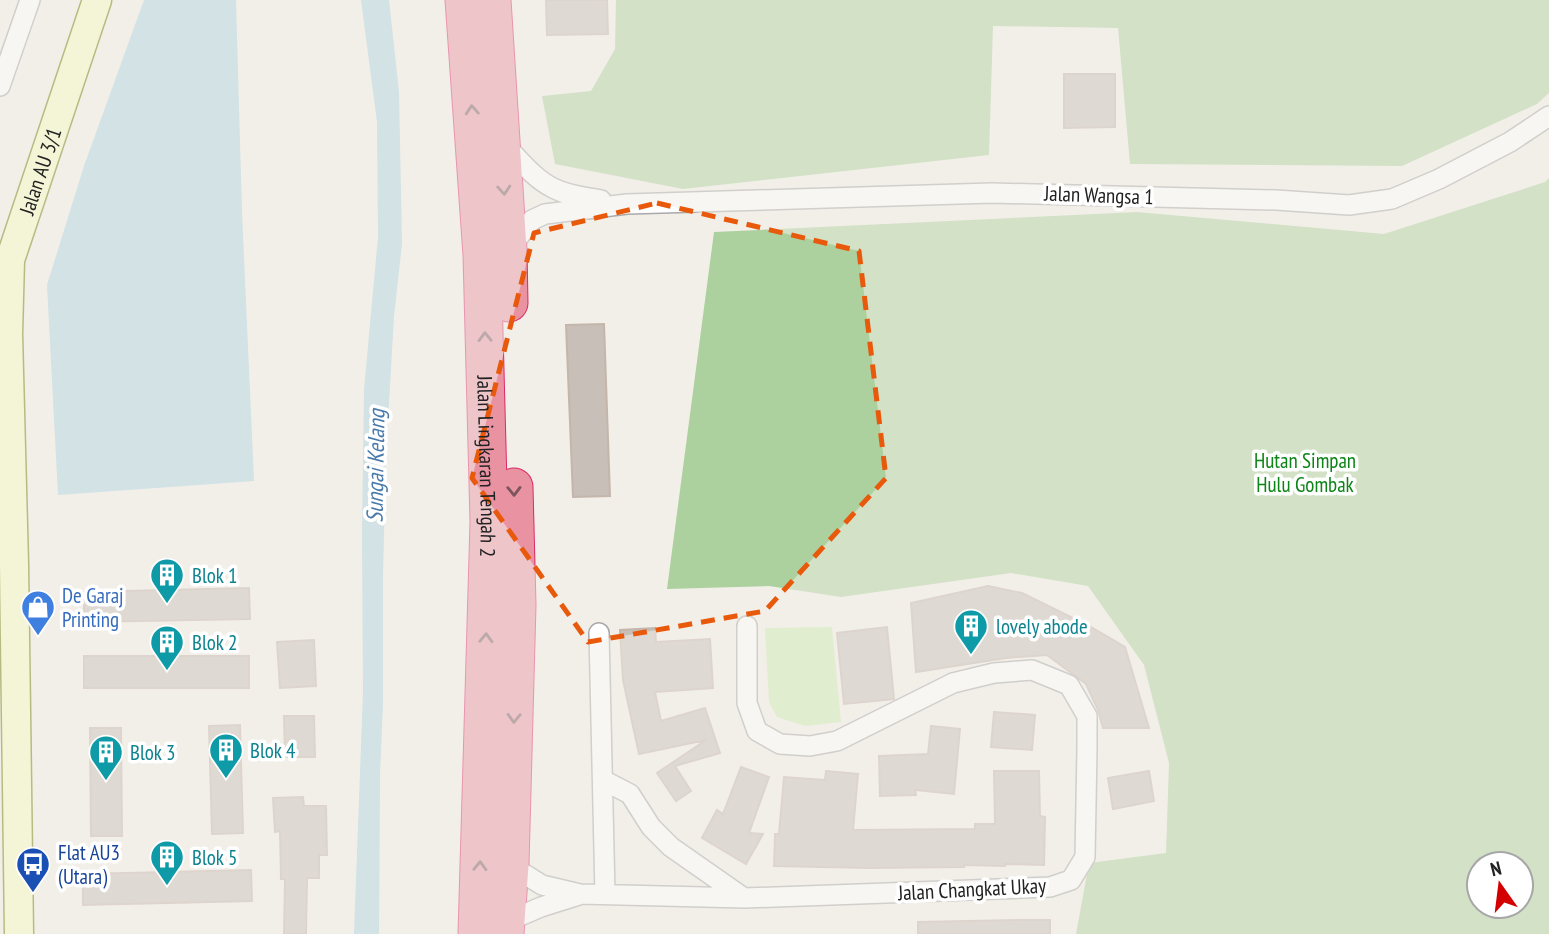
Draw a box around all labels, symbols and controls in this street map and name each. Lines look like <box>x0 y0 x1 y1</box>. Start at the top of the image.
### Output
one-way arrow <box>465 105 480 116</box>
street label: Jalan AU 3/1 <box>12 124 67 219</box>
street label: Jalan Wangsa 1 <box>1043 180 1154 210</box>
one-way arrow <box>496 185 511 196</box>
one-way arrow <box>477 332 492 343</box>
street label: Jalan Lingkaran Tengah 2 <box>472 374 503 558</box>
water label: Sungai Kelang <box>360 407 391 523</box>
park label: Hutan Simpan Hulu Gombak <box>1254 447 1356 498</box>
one-way arrow <box>506 486 521 497</box>
building icon: Blok 1 <box>148 556 186 605</box>
place label: Blok 1 <box>192 562 237 589</box>
place label: De Garaj Printing <box>62 582 124 633</box>
shop icon: De Garaj Printing <box>19 588 57 637</box>
building icon: lovely abode <box>952 607 990 656</box>
place label: lovely abode <box>996 613 1088 640</box>
building icon: Blok 2 <box>148 623 186 672</box>
place label: Blok 2 <box>192 629 237 656</box>
one-way arrow <box>478 633 494 643</box>
one-way arrow <box>506 713 521 724</box>
building icon: Blok 4 <box>207 731 245 780</box>
building icon: Blok 3 <box>87 733 125 782</box>
place label: Blok 4 <box>250 737 296 764</box>
place label: Blok 3 <box>130 739 175 766</box>
building icon: Blok 5 <box>148 838 186 887</box>
place label: Flat AU3 (Utara) <box>58 839 120 890</box>
place label: Blok 5 <box>192 844 237 871</box>
bus stop icon: Flat AU3 (Utara) <box>14 845 52 894</box>
north arrow <box>1465 850 1535 920</box>
text: N <box>1488 856 1504 881</box>
one-way arrow <box>472 860 487 871</box>
street label: Jalan Changkat Ukay <box>896 872 1047 906</box>

